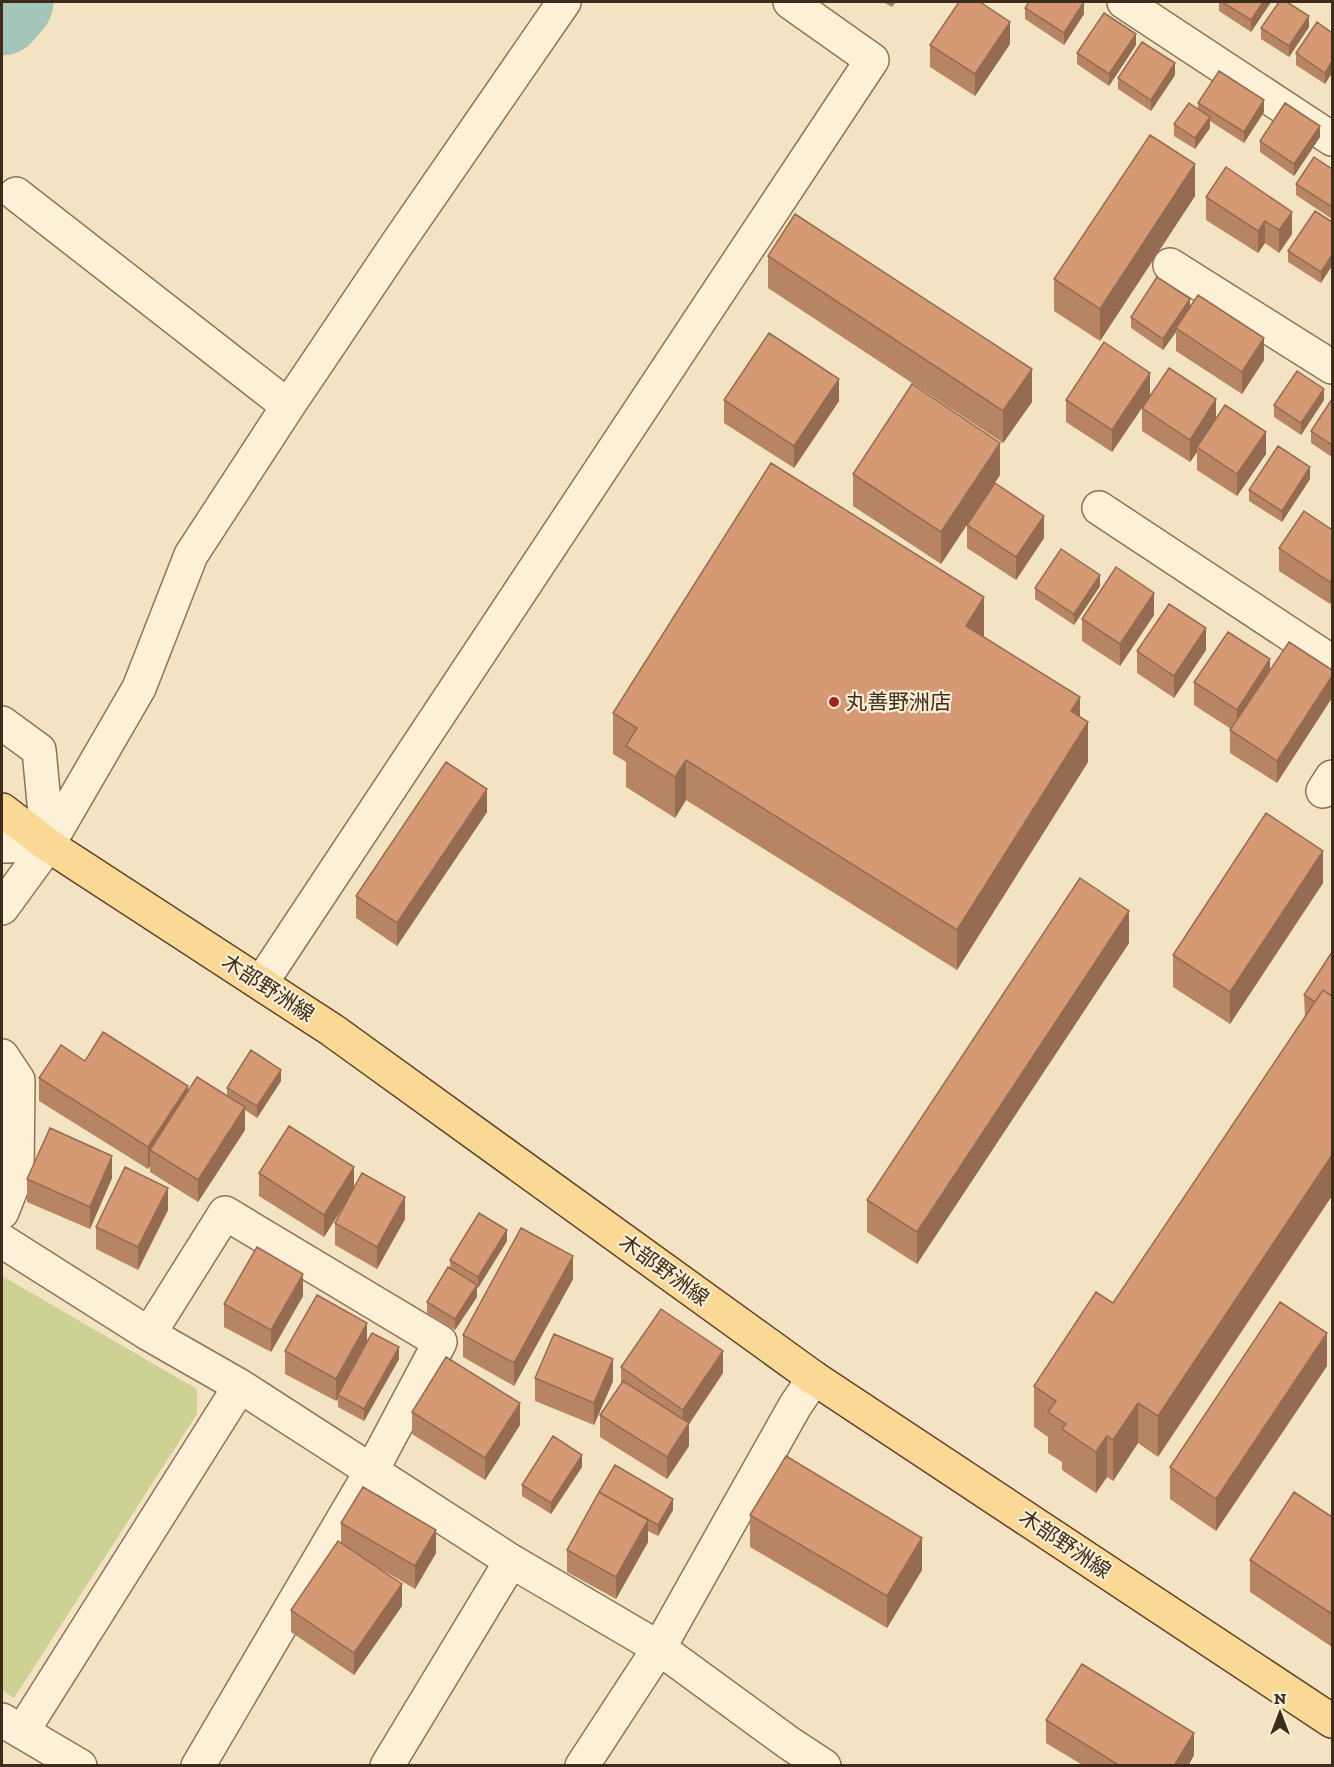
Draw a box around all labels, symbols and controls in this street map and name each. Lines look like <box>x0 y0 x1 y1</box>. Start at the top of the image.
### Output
place label: 丸善野洲店 <box>846 689 951 714</box>
marker: 丸善野洲店 <box>827 695 841 709</box>
street label: 木部野洲線 <box>217 949 319 1027</box>
street label: 木部野洲線 <box>614 1229 714 1311</box>
street label: 木部野洲線 <box>1015 1504 1116 1583</box>
north arrow <box>1250 1683 1310 1743</box>
text: N <box>1274 1689 1286 1708</box>

